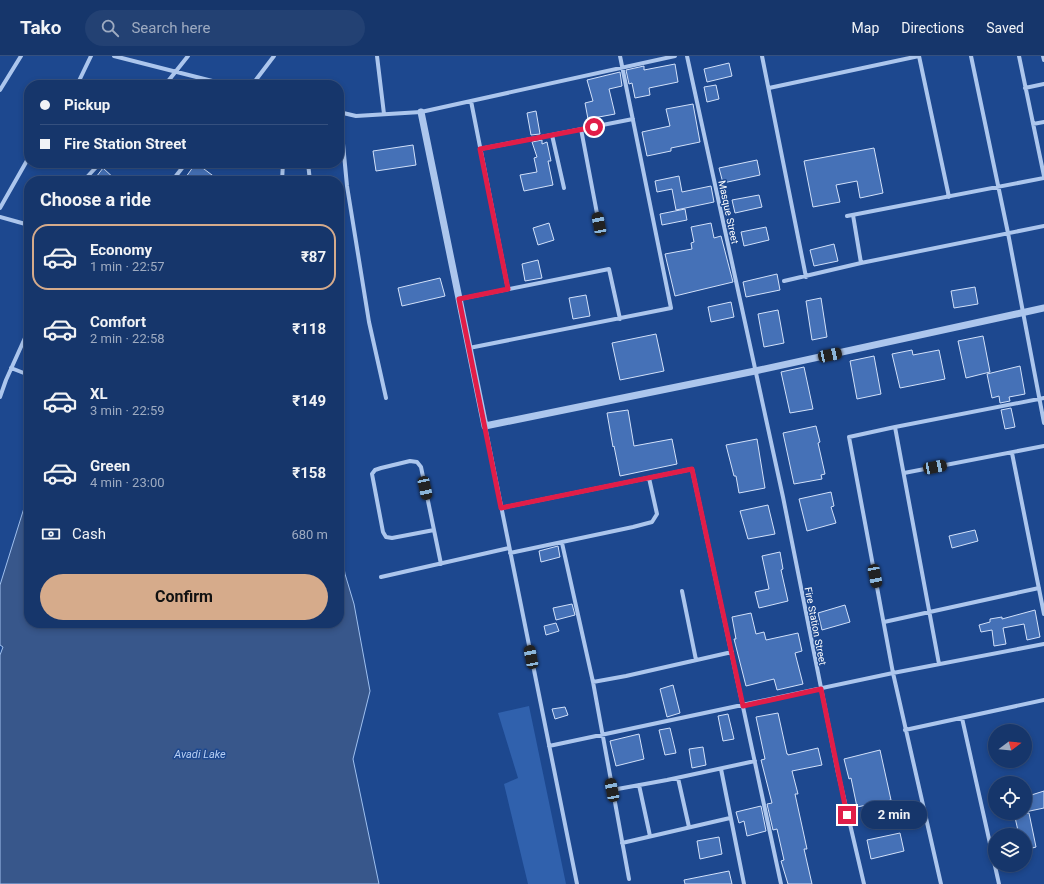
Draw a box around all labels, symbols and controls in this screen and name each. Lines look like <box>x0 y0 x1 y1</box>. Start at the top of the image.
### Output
search box <box>85 10 365 46</box>
text: Tako <box>20 16 61 39</box>
icon: search <box>99 17 121 39</box>
text: Search here <box>131 19 210 37</box>
text: Map <box>852 20 879 36</box>
text: Directions <box>901 20 964 36</box>
text: Saved <box>986 20 1024 36</box>
text: Pickup <box>64 96 110 114</box>
route start <box>585 118 603 136</box>
text: Fire Station Street <box>64 135 186 153</box>
street label: Masque Street <box>716 179 741 245</box>
text: Choose a ride <box>40 189 151 210</box>
car <box>591 211 607 237</box>
icon: car <box>42 239 78 275</box>
text: Economy <box>90 241 152 259</box>
text: ₹87 <box>301 248 326 266</box>
text: 1 min · 22:57 <box>90 259 165 274</box>
icon: car <box>42 311 78 347</box>
text: Comfort <box>90 313 146 331</box>
text: ₹118 <box>292 320 326 338</box>
text: 2 min · 22:58 <box>90 331 165 346</box>
car <box>817 347 843 363</box>
icon: car <box>42 383 78 419</box>
text: XL <box>90 385 108 403</box>
text: ₹149 <box>292 392 326 410</box>
text: 3 min · 22:59 <box>90 403 165 418</box>
icon: car <box>42 455 78 491</box>
text: Green <box>90 457 130 475</box>
car <box>922 459 948 475</box>
text: ₹158 <box>292 464 326 482</box>
text: 4 min · 23:00 <box>90 475 165 490</box>
car <box>417 475 433 501</box>
icon: cash <box>40 523 62 545</box>
text: Cash <box>72 525 106 543</box>
text: 680 m <box>291 527 328 542</box>
car <box>867 563 883 589</box>
button: Confirm <box>40 574 328 620</box>
street label: Fire Station Street <box>803 586 828 666</box>
car <box>523 644 539 670</box>
north arrow <box>988 724 1032 768</box>
map controls <box>988 724 1032 872</box>
water label: Avadi Lake <box>173 748 226 761</box>
button: locate <box>988 776 1032 820</box>
car <box>604 777 620 803</box>
callout: 2 min <box>861 801 927 829</box>
route end <box>838 806 856 824</box>
text: 2 min <box>878 807 910 822</box>
button: layers <box>988 828 1032 872</box>

